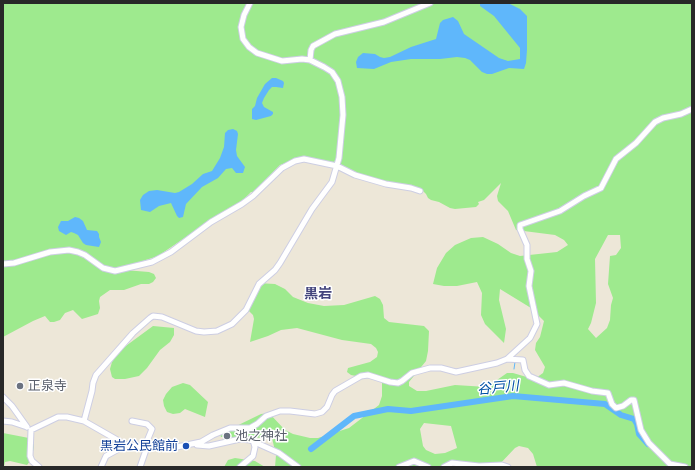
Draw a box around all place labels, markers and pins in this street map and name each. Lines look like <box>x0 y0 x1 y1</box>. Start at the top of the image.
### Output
place label: 正泉寺 <box>28 378 67 394</box>
marker: 正泉寺 <box>15 381 25 391</box>
place label: 池之神社 <box>235 428 287 444</box>
marker: 池之神社 <box>222 431 232 441</box>
place label: 黒岩公民館前 <box>100 438 178 454</box>
marker: 黒岩公民館前 <box>181 441 191 451</box>

